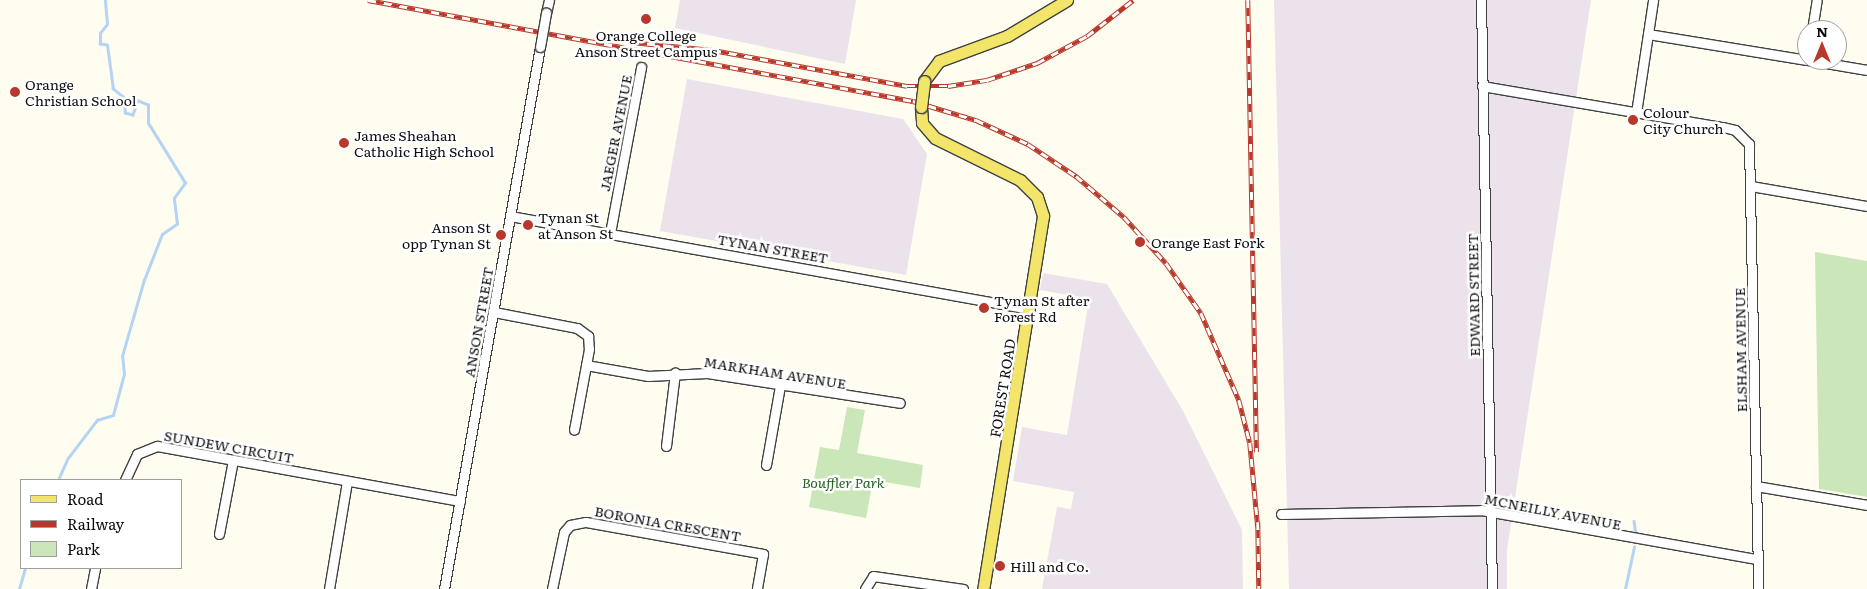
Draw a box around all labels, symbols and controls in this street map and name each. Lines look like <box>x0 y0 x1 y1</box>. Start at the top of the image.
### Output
marker: Orange College Anson Street Campus <box>640 13 652 25</box>
north arrow <box>1797 20 1847 70</box>
text: N <box>1816 21 1828 41</box>
place label: Orange College Anson Street Campus <box>575 27 717 59</box>
street label: JAEGER AVENUE <box>595 73 635 193</box>
place label: Orange Christian School <box>25 76 136 108</box>
marker: Orange Christian School <box>9 86 21 98</box>
place label: Colour City Church <box>1643 104 1724 136</box>
marker: Colour City Church <box>1627 114 1639 126</box>
place label: James Sheahan Catholic High School <box>354 127 494 160</box>
marker: James Sheahan Catholic High School <box>338 137 350 149</box>
place label: Tynan St at Anson St <box>538 209 613 242</box>
place label: Anson St opp Tynan St <box>402 219 491 252</box>
marker: Tynan St at Anson St <box>522 219 534 231</box>
marker: Anson St opp Tynan St <box>495 229 507 241</box>
street label: TYNAN STREET <box>716 230 830 266</box>
street label: EDWARD STREET <box>1464 233 1482 357</box>
place label: Orange East Fork <box>1151 234 1264 250</box>
marker: Orange East Fork <box>1133 235 1147 249</box>
street label: ANSON STREET <box>460 265 496 379</box>
street label: ELSHAM AVENUE <box>1731 287 1749 413</box>
place label: Tynan St after Forest Rd <box>994 292 1089 324</box>
marker: Tynan St after Forest Rd <box>978 302 990 314</box>
street label: FOREST ROAD <box>986 337 1018 439</box>
street label: MARKHAM AVENUE <box>703 352 847 392</box>
street label: SUNDEW CIRCUIT <box>163 426 295 466</box>
park label: Bouffler Park <box>802 474 884 490</box>
legend <box>20 479 182 569</box>
text: Road <box>67 487 103 510</box>
street label: MCNEILLY AVENUE <box>1483 489 1623 533</box>
street label: BORONIA CRESCENT <box>593 502 743 544</box>
text: Railway <box>67 512 124 535</box>
text: Park <box>67 537 100 560</box>
place label: Hill and Co. <box>1010 558 1089 574</box>
marker: Hill and Co. <box>994 560 1006 572</box>

